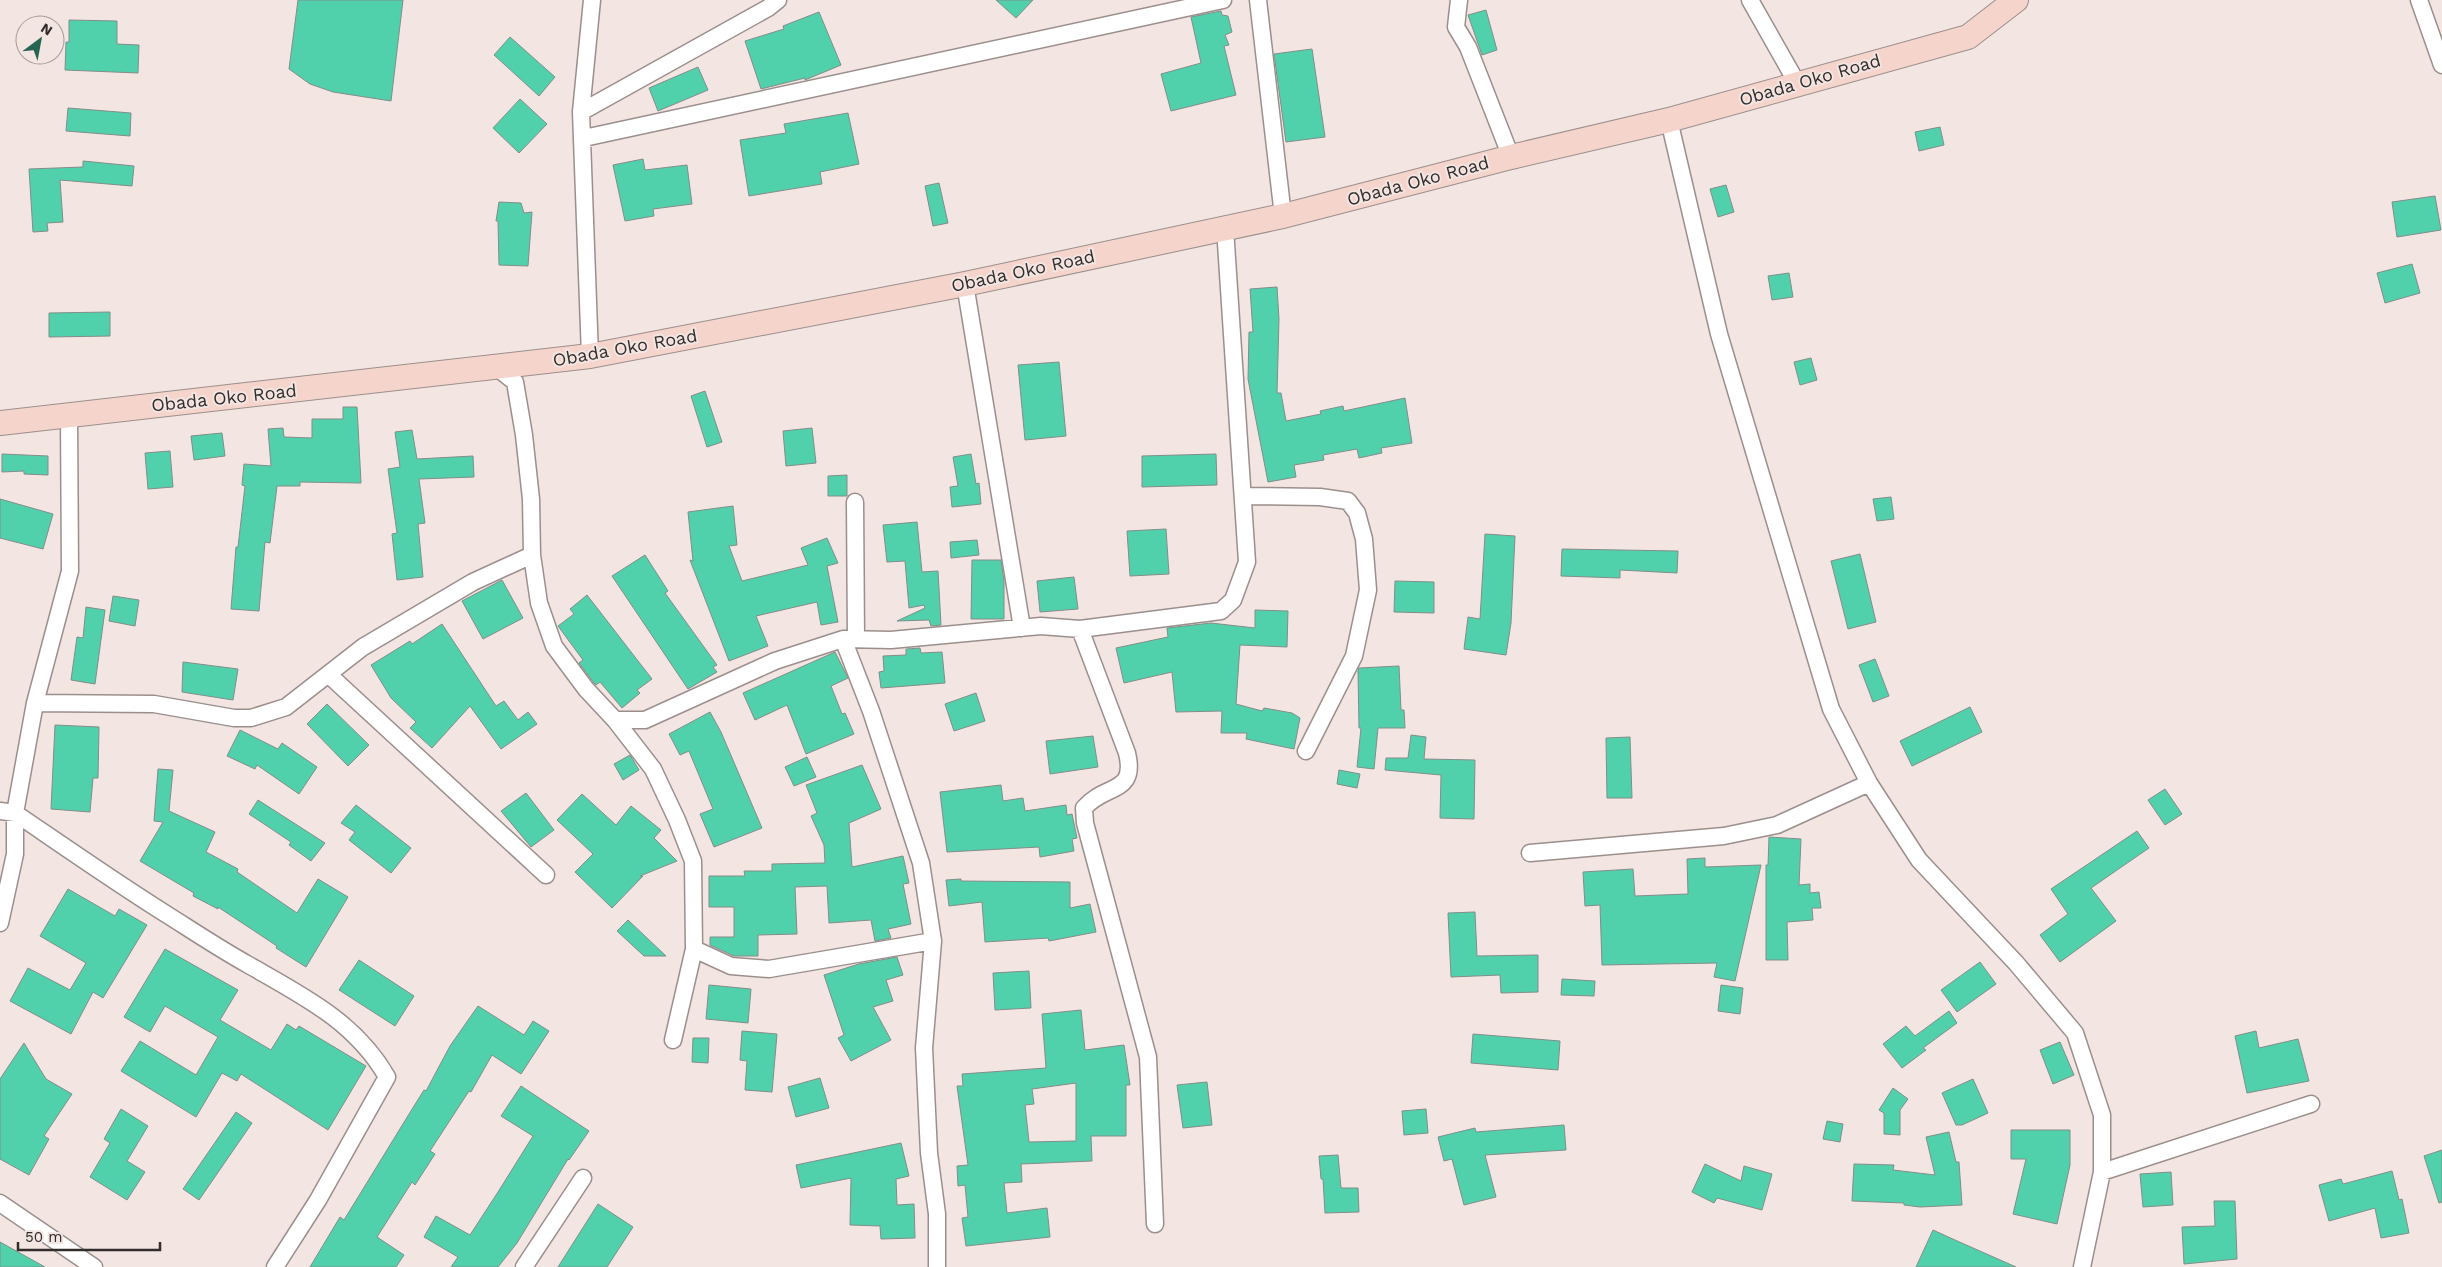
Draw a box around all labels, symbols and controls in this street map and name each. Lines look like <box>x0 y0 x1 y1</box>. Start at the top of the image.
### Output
north arrow <box>15 15 65 65</box>
text: N <box>38 19 56 39</box>
street label: Obada Oko Road <box>1737 49 1883 110</box>
street label: Obada Oko Road <box>1345 151 1491 210</box>
street label: Obada Oko Road <box>949 245 1097 296</box>
street label: Obada Oko Road <box>551 324 699 371</box>
street label: Obada Oko Road <box>150 379 298 416</box>
scale bar <box>18 1220 160 1252</box>
text: 50 m <box>25 1228 62 1246</box>

